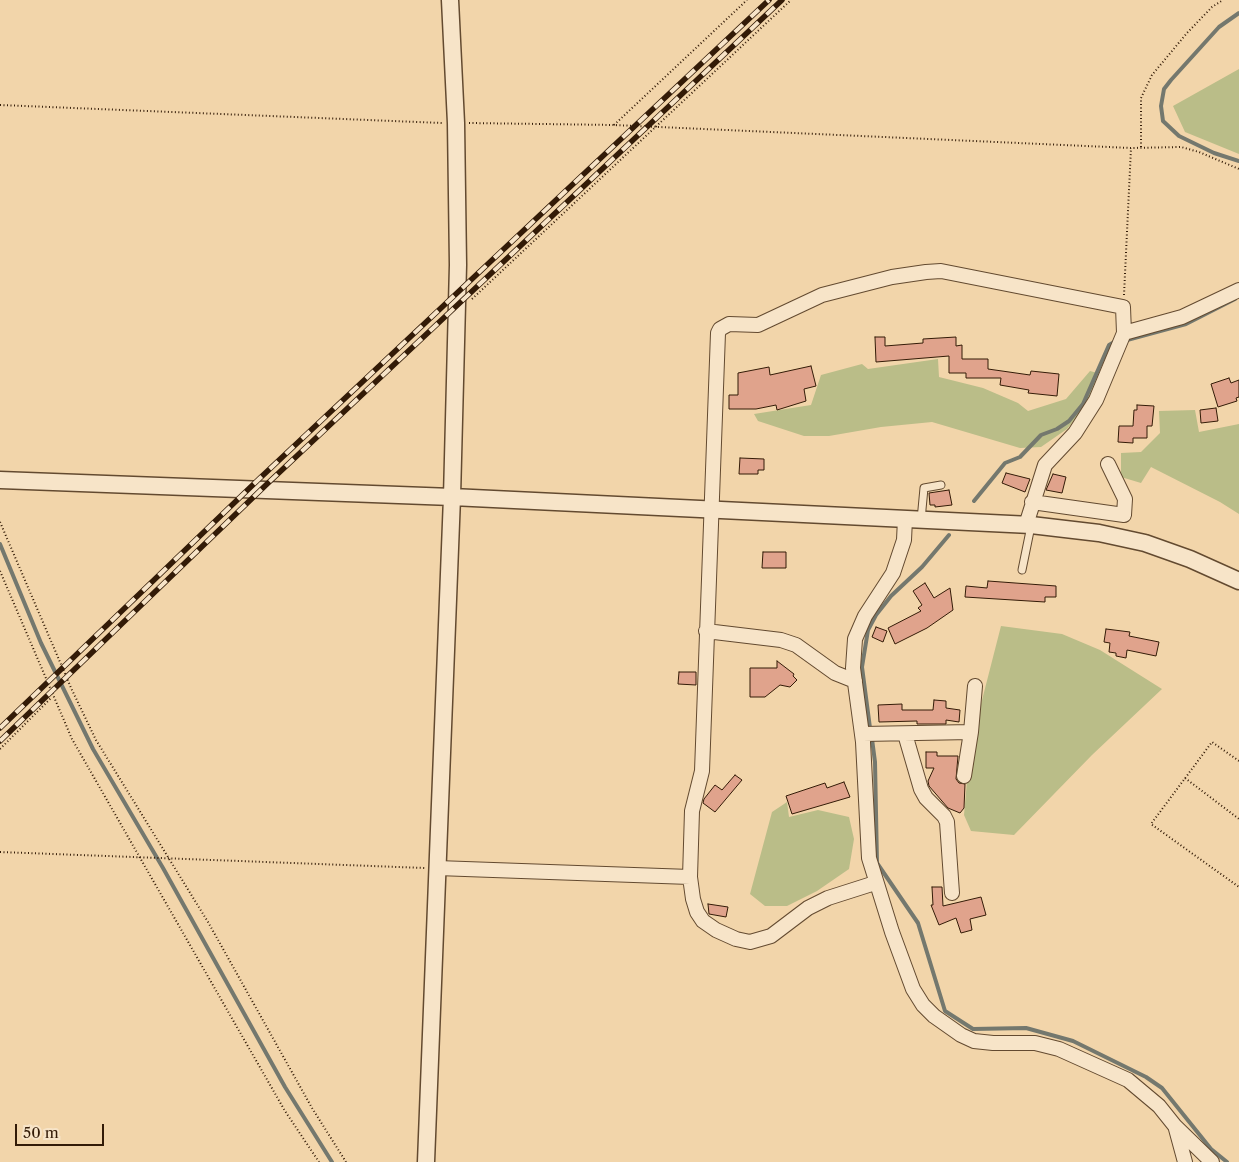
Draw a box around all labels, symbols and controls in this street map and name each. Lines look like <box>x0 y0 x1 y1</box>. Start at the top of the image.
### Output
scale bar <box>18 1114 106 1146</box>
text: 50 m <box>23 1123 59 1142</box>

